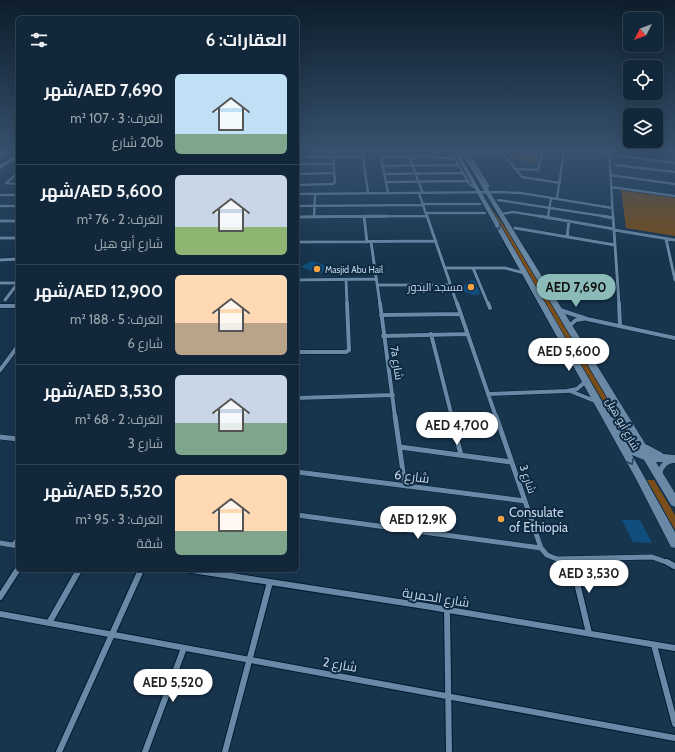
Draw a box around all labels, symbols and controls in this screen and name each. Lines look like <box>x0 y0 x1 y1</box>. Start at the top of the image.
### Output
north arrow <box>623 12 663 52</box>
map controls <box>623 12 663 148</box>
icon: filters <box>28 29 50 51</box>
text: العقارات: 6 <box>206 30 287 50</box>
button: locate <box>623 60 663 100</box>
text: AED 7,690/شهر <box>44 80 163 100</box>
icon: home <box>207 90 255 138</box>
button: layers <box>623 108 663 148</box>
text: الغرف: 3 · 107 m² <box>70 110 163 126</box>
text: 20b شارع <box>112 134 163 150</box>
text: AED 5,600/شهر <box>41 181 163 201</box>
icon: home <box>207 191 255 239</box>
text: الغرف: 2 · 76 m² <box>77 211 163 227</box>
one-way arrow <box>493 223 500 230</box>
text: شارع أبو هيل <box>94 235 163 251</box>
marker: Masjid Abu Hail <box>312 264 322 274</box>
place label: Masjid Abu Hail <box>325 264 384 276</box>
pin: AED 7,690 <box>530 274 622 308</box>
text: AED 7,690 <box>546 279 606 295</box>
place label: مسجد البدور <box>406 280 463 294</box>
text: AED 12,900/شهر <box>35 281 163 301</box>
marker: مسجد البدور <box>466 282 476 292</box>
icon: home <box>207 291 255 339</box>
text: الغرف: 5 · 188 m² <box>70 311 163 327</box>
text: شارع 6 <box>128 335 163 351</box>
pin: AED 5,600 <box>523 338 615 372</box>
text: AED 5,600 <box>537 343 601 359</box>
street label: 7a شارع <box>386 345 407 381</box>
text: AED 3,530/شهر <box>44 381 163 401</box>
icon: home <box>207 391 255 439</box>
street label: شارع أبو هيل <box>602 395 643 453</box>
text: الغرف: 2 · 68 m² <box>75 411 163 427</box>
pin: AED 4,700 <box>411 412 503 446</box>
text: AED 4,700 <box>425 417 489 433</box>
text: شارع 3 <box>128 435 163 451</box>
one-way arrow <box>626 458 634 465</box>
street label: شارع 3 <box>516 463 539 496</box>
street label: شارع 6 <box>393 466 431 487</box>
text: AED 5,520/شهر <box>44 481 163 501</box>
icon: home <box>207 491 255 539</box>
place label: Consulate of Ethiopia <box>509 504 569 535</box>
pin: AED 12.9K <box>372 506 464 540</box>
text: الغرف: 3 · 95 m² <box>76 511 163 527</box>
text: AED 12.9K <box>389 511 447 527</box>
marker: Consulate of Ethiopia <box>496 514 506 524</box>
text: شقة <box>136 535 163 551</box>
pin: AED 3,530 <box>543 560 635 594</box>
text: AED 3,530 <box>559 565 619 581</box>
street label: شارع الحمرية <box>401 584 471 611</box>
street label: شارع 2 <box>321 653 359 676</box>
pin: AED 5,520 <box>127 669 219 703</box>
text: AED 5,520 <box>143 674 203 690</box>

